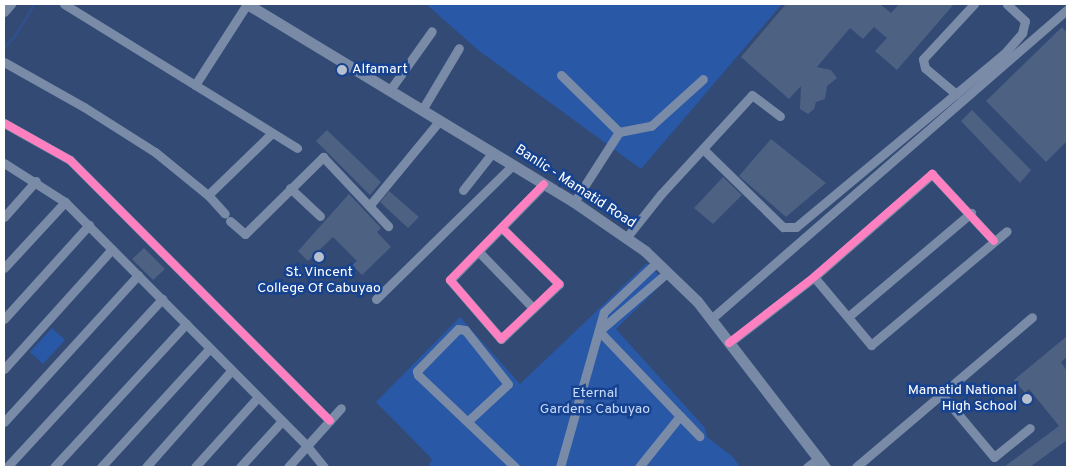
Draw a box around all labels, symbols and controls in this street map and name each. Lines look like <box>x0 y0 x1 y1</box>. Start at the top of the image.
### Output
place label: Alfamart <box>352 62 408 78</box>
marker: Alfamart <box>336 64 348 76</box>
street label: Banlic - Mamatid Road <box>511 142 639 232</box>
marker: St. Vincent College Of Cabuyao <box>313 251 325 263</box>
place label: St. Vincent College Of Cabuyao <box>257 265 381 298</box>
place label: Mamatid National High School <box>908 383 1017 416</box>
park label: Eternal Gardens Cabuyao <box>540 386 650 418</box>
marker: Mamatid National High School <box>1021 393 1033 405</box>

